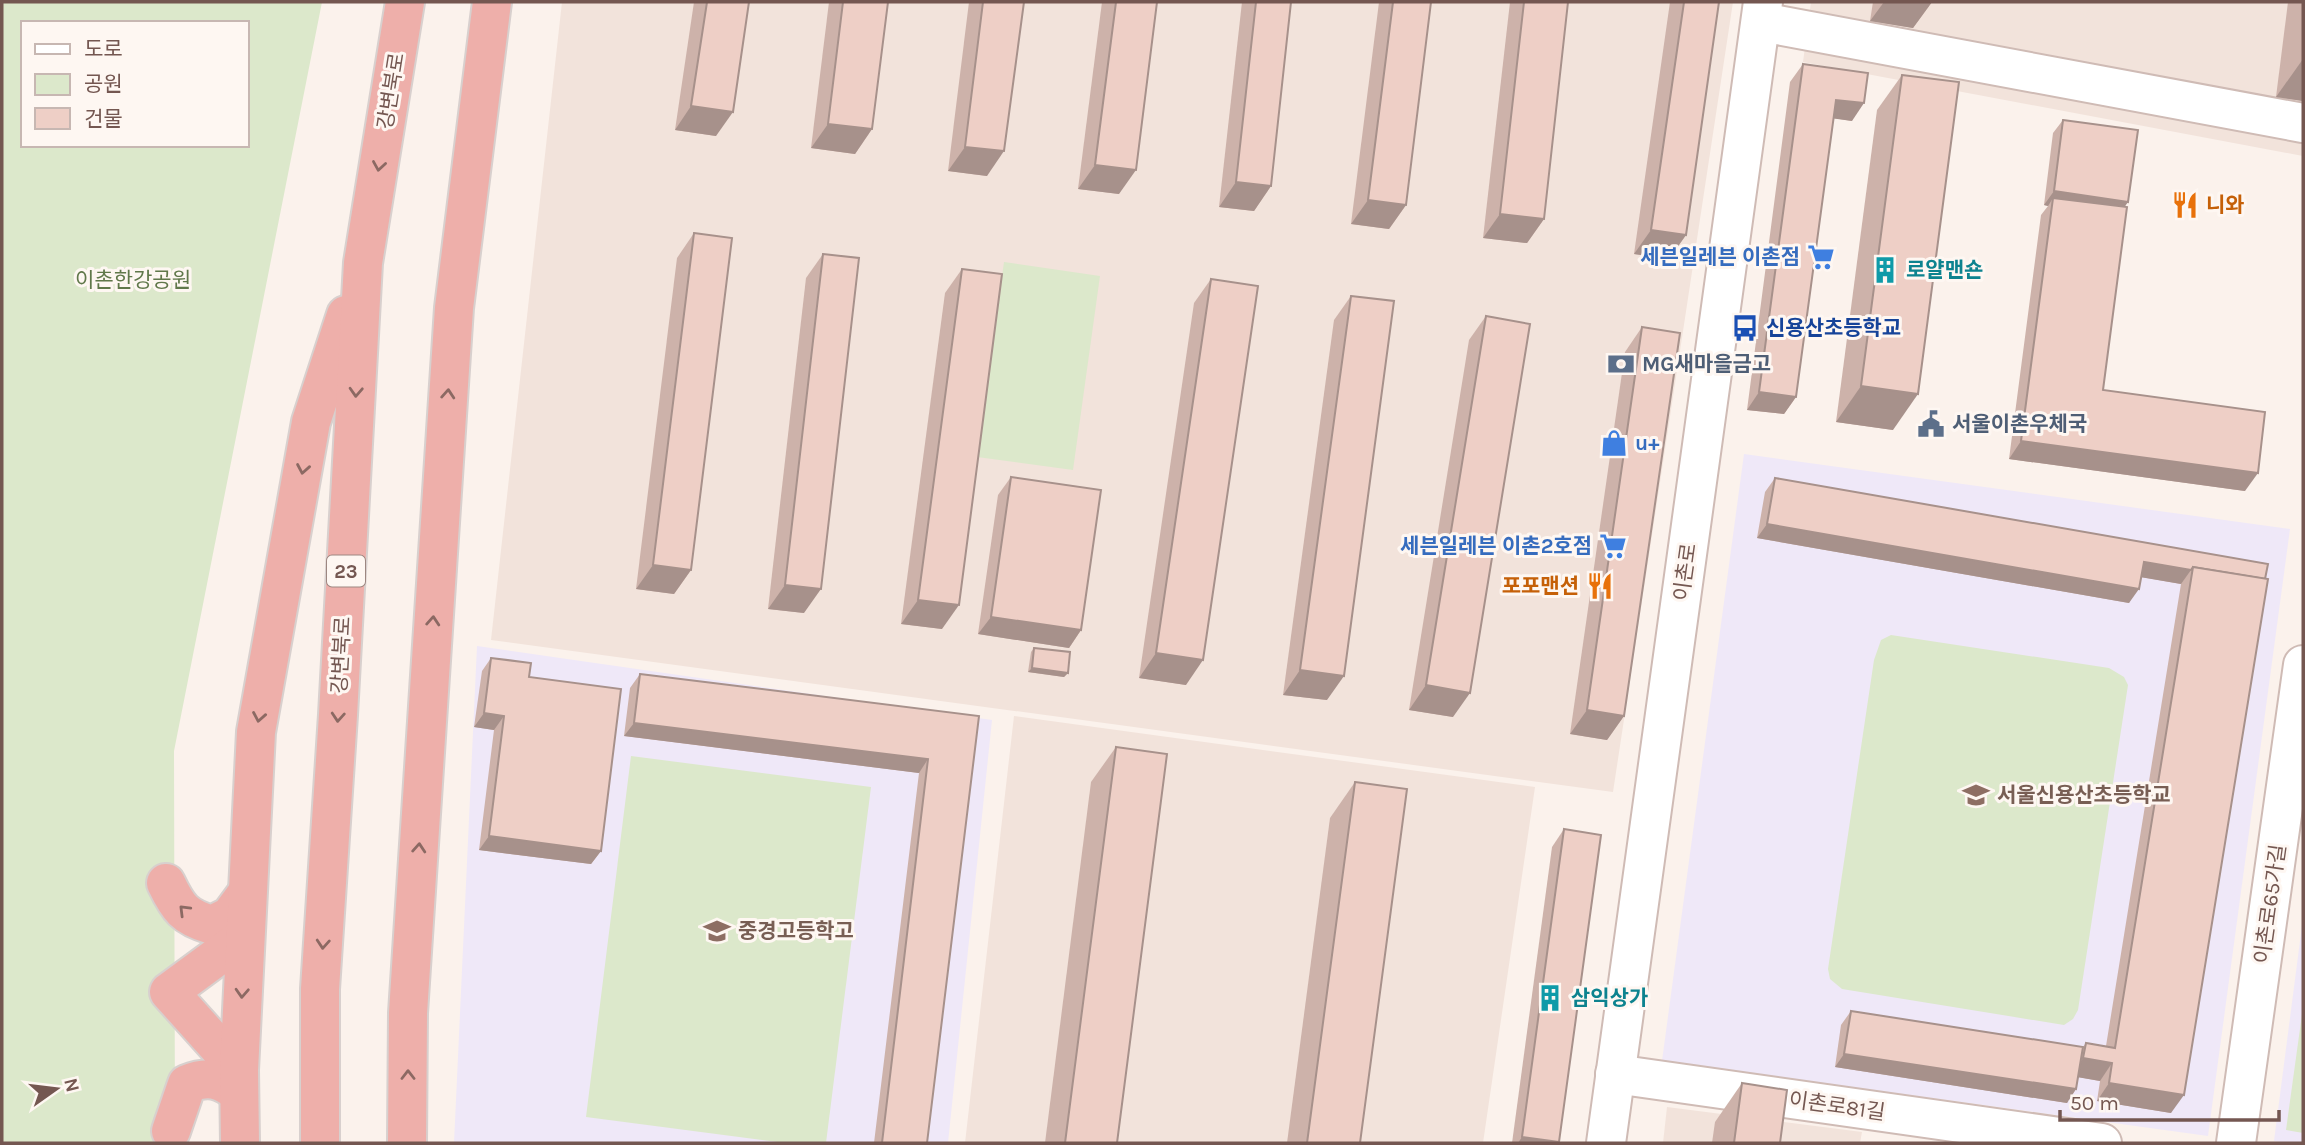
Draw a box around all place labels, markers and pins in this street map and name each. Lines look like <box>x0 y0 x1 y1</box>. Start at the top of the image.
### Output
restaurant icon: 니와 <box>2170 190 2200 220</box>
place label: 니와 <box>2206 193 2245 217</box>
supermarket icon: 세븐일레븐 이촌점 <box>1806 242 1836 272</box>
place label: 세븐일레븐 이촌점 <box>1640 245 1800 269</box>
building icon: 로얄맨숀 <box>1870 255 1900 285</box>
place label: 로얄맨숀 <box>1906 258 1983 282</box>
bus stop icon: 신용산초등학교 <box>1730 313 1760 343</box>
place label: 신용산초등학교 <box>1766 316 1901 340</box>
bank icon: MG새마을금고 <box>1606 349 1636 379</box>
place label: MG새마을금고 <box>1642 352 1771 376</box>
public building icon: 서울이촌우체국 <box>1916 409 1946 439</box>
place label: 서울이촌우체국 <box>1952 412 2087 436</box>
shop icon: u+ <box>1599 428 1629 458</box>
place label: u+ <box>1635 431 1659 455</box>
supermarket icon: 세븐일레븐 이촌2호점 <box>1598 531 1628 561</box>
place label: 세븐일레븐 이촌2호점 <box>1400 534 1592 558</box>
restaurant icon: 포포맨션 <box>1585 571 1615 601</box>
place label: 포포맨션 <box>1502 574 1579 598</box>
school or university icon: 서울신용산초등학교 <box>1961 780 1991 810</box>
place label: 서울신용산초등학교 <box>1997 783 2171 807</box>
school or university icon: 중경고등학고 <box>702 916 732 946</box>
place label: 중경고등학고 <box>738 919 854 943</box>
building icon: 삼익상가 <box>1535 983 1565 1013</box>
place label: 삼익상가 <box>1571 986 1648 1010</box>

